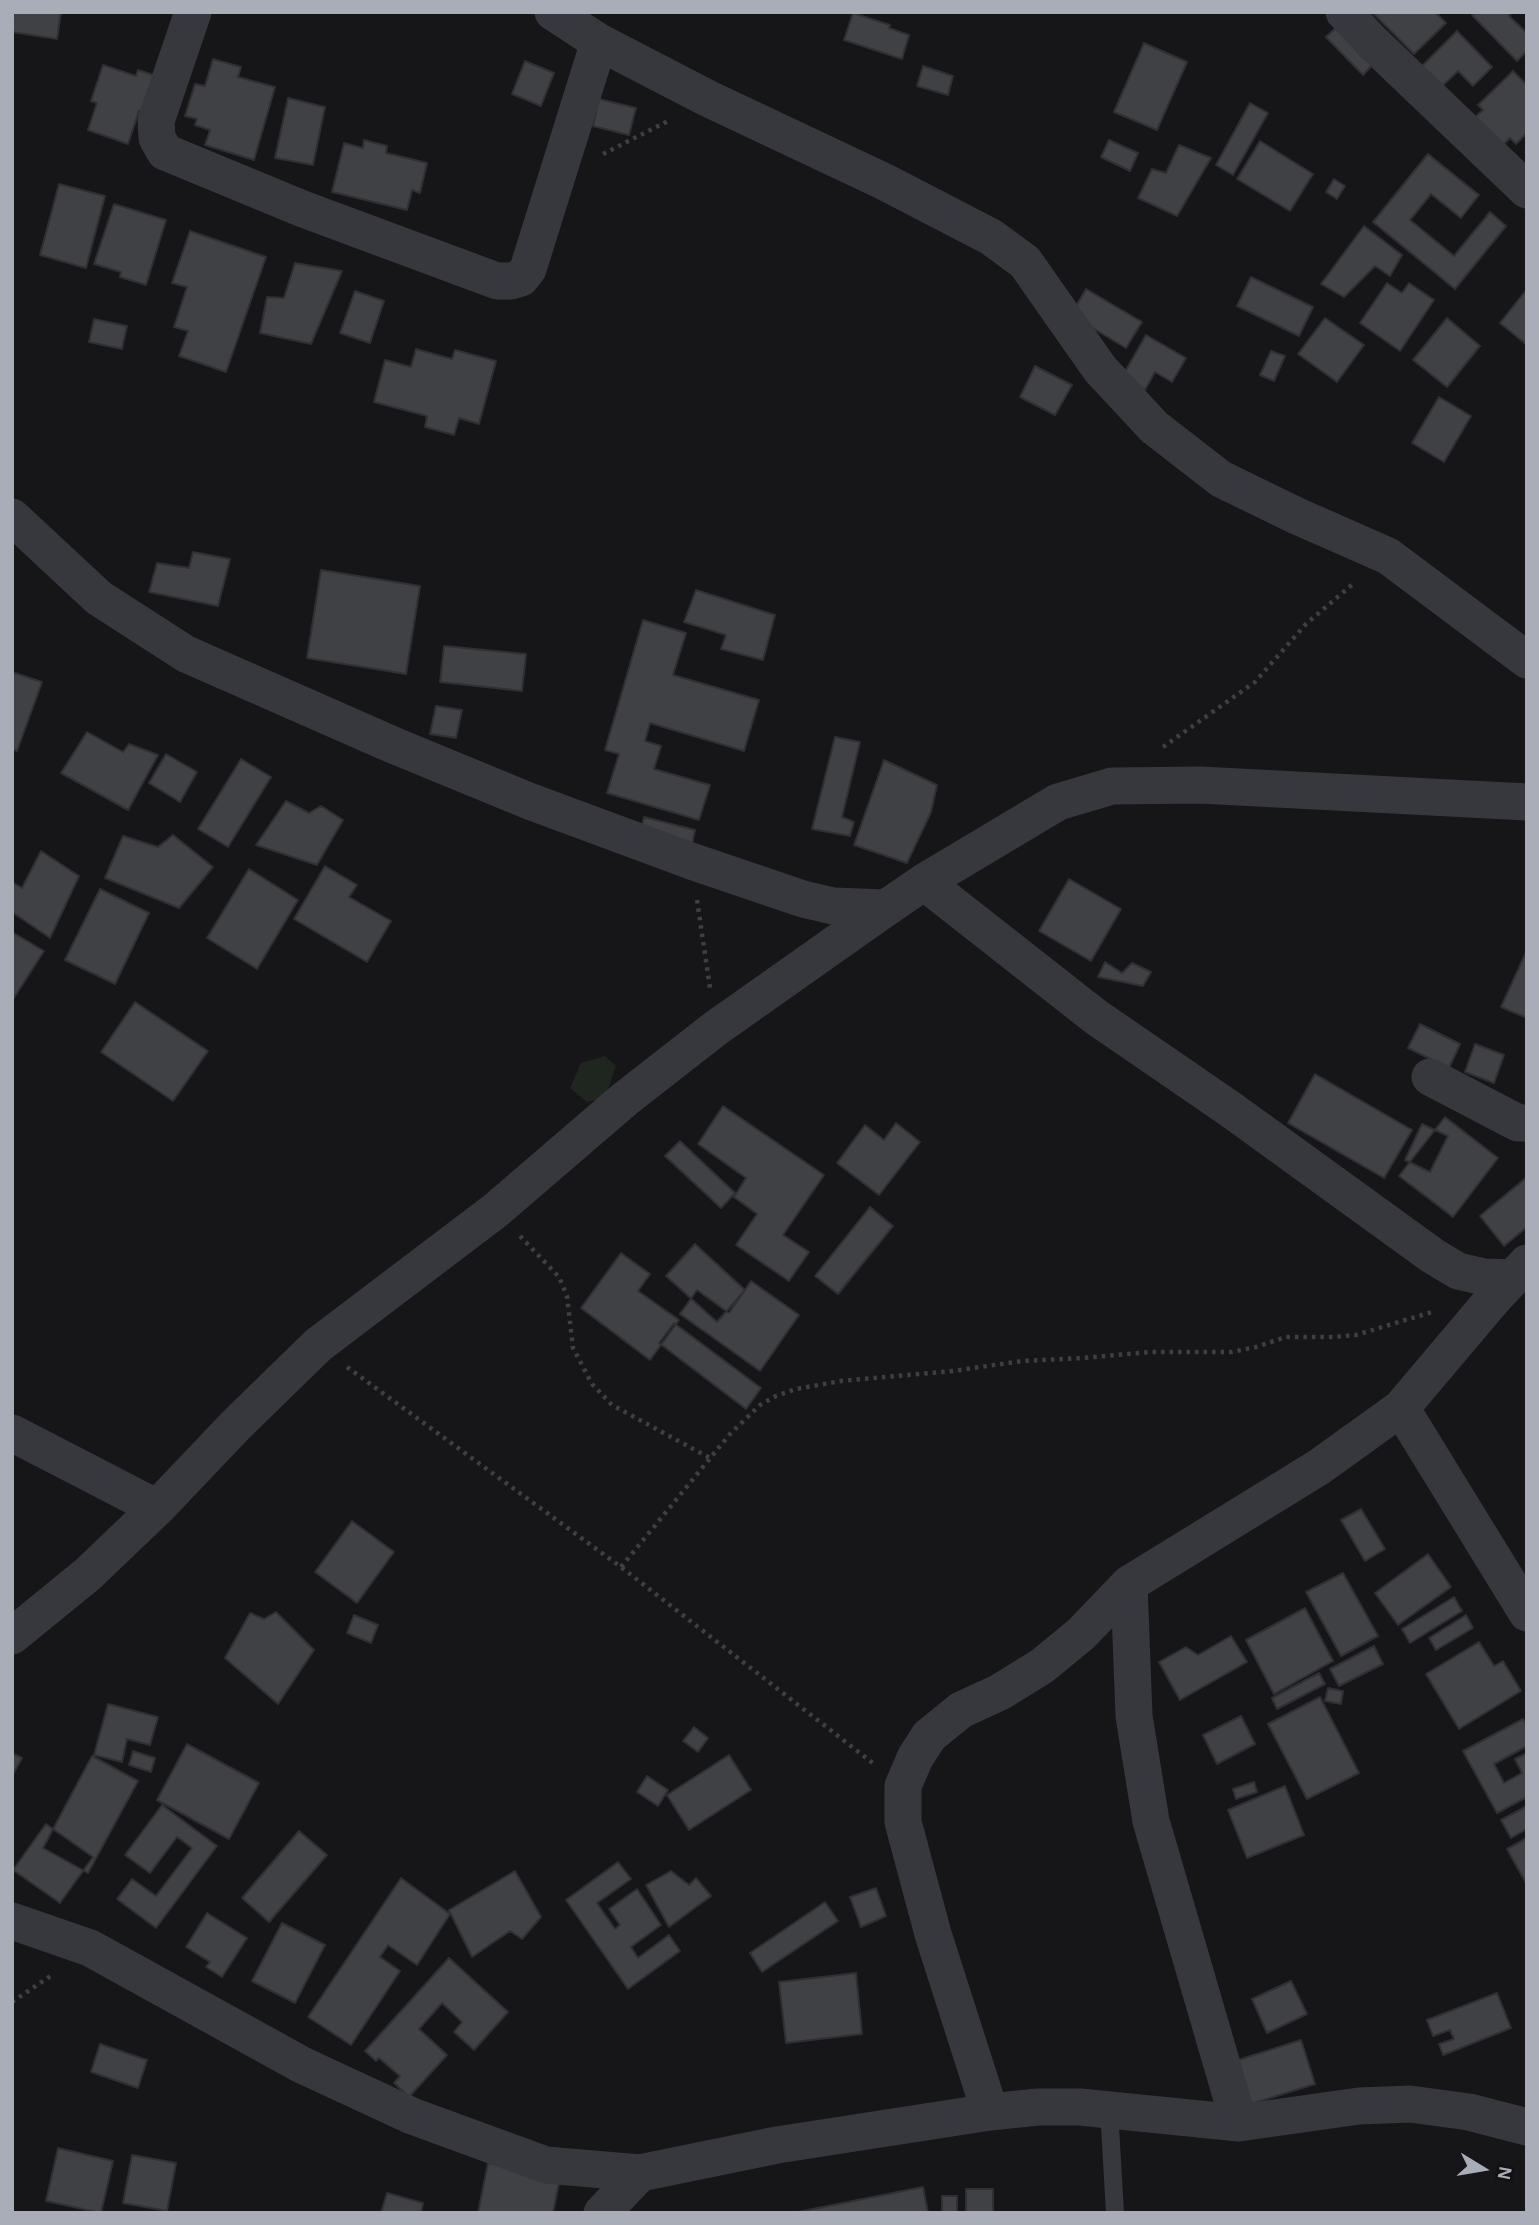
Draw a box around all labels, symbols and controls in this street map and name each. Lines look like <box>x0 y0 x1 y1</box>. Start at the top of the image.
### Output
north arrow <box>1448 2134 1518 2204</box>
text: N <box>1494 2165 1515 2181</box>

